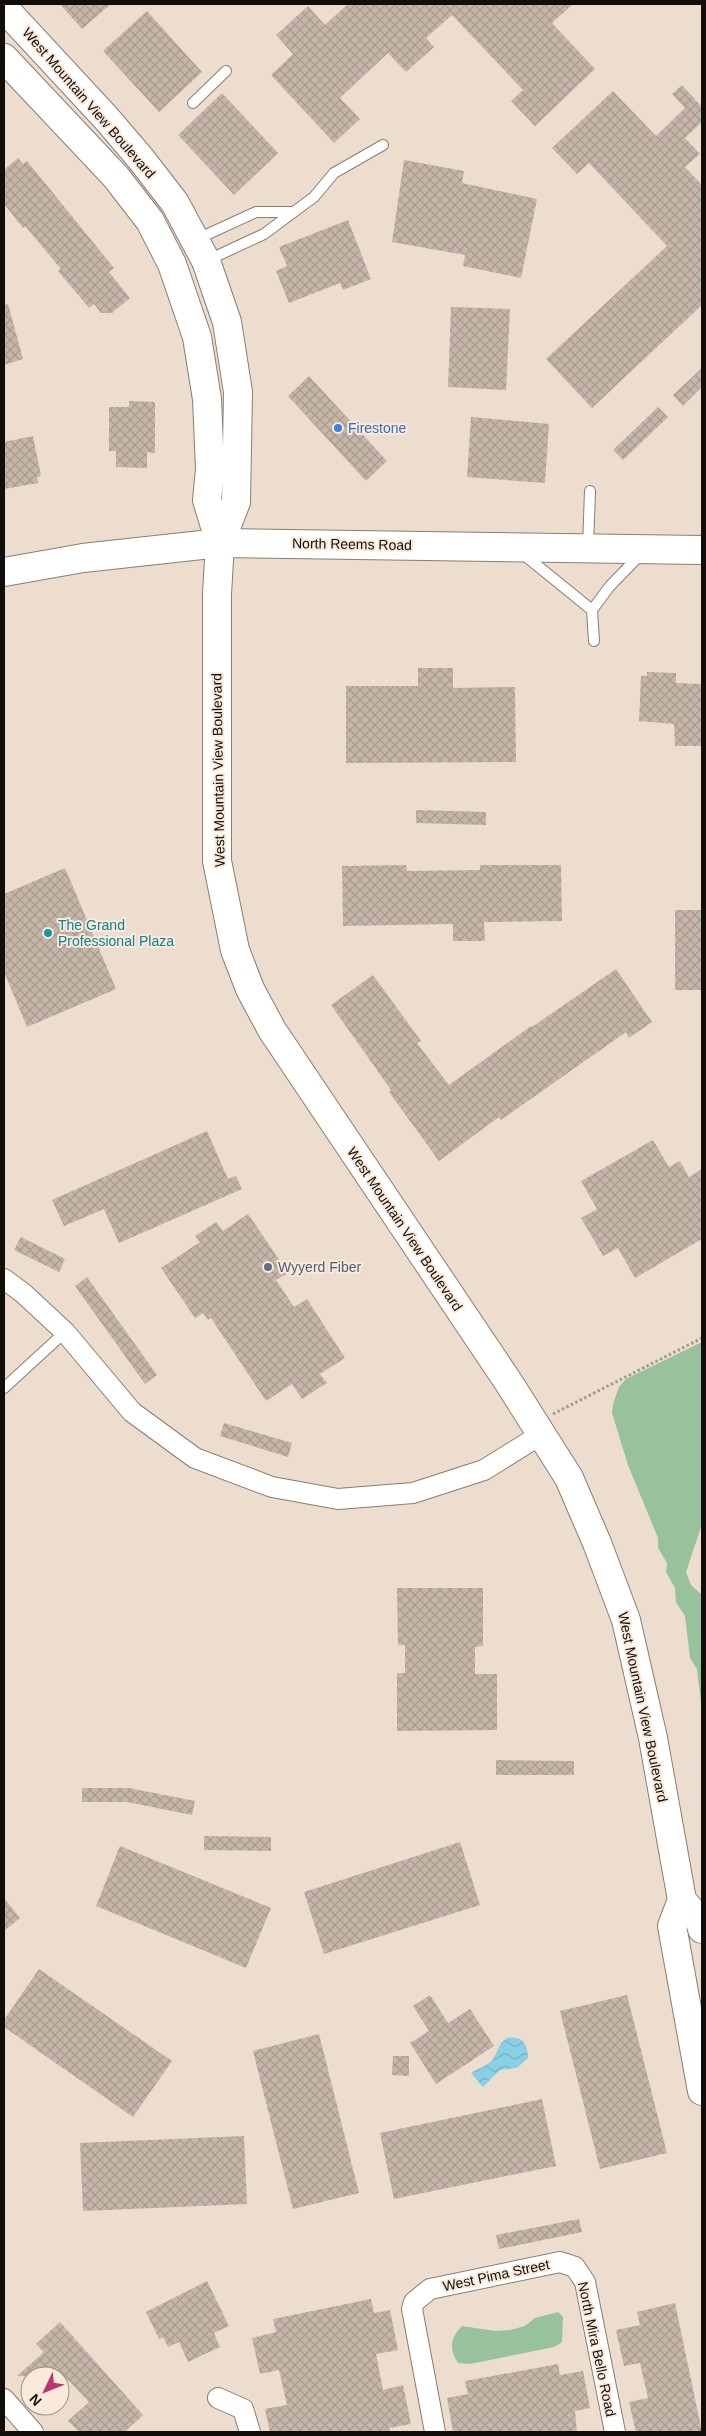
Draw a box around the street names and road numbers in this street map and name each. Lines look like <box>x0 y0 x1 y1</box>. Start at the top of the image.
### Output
street label: West Mountain View Boulevard <box>19 25 159 181</box>
street label: North Reems Road <box>292 535 412 553</box>
street label: West Mountain View Boulevard <box>208 673 228 867</box>
street label: West Mountain View Boulevard <box>344 1144 466 1314</box>
street label: West Mountain View Boulevard <box>615 1610 671 1804</box>
street label: West Pima Street <box>441 2256 551 2294</box>
street label: North Mira Bello Road <box>575 2280 619 2418</box>

